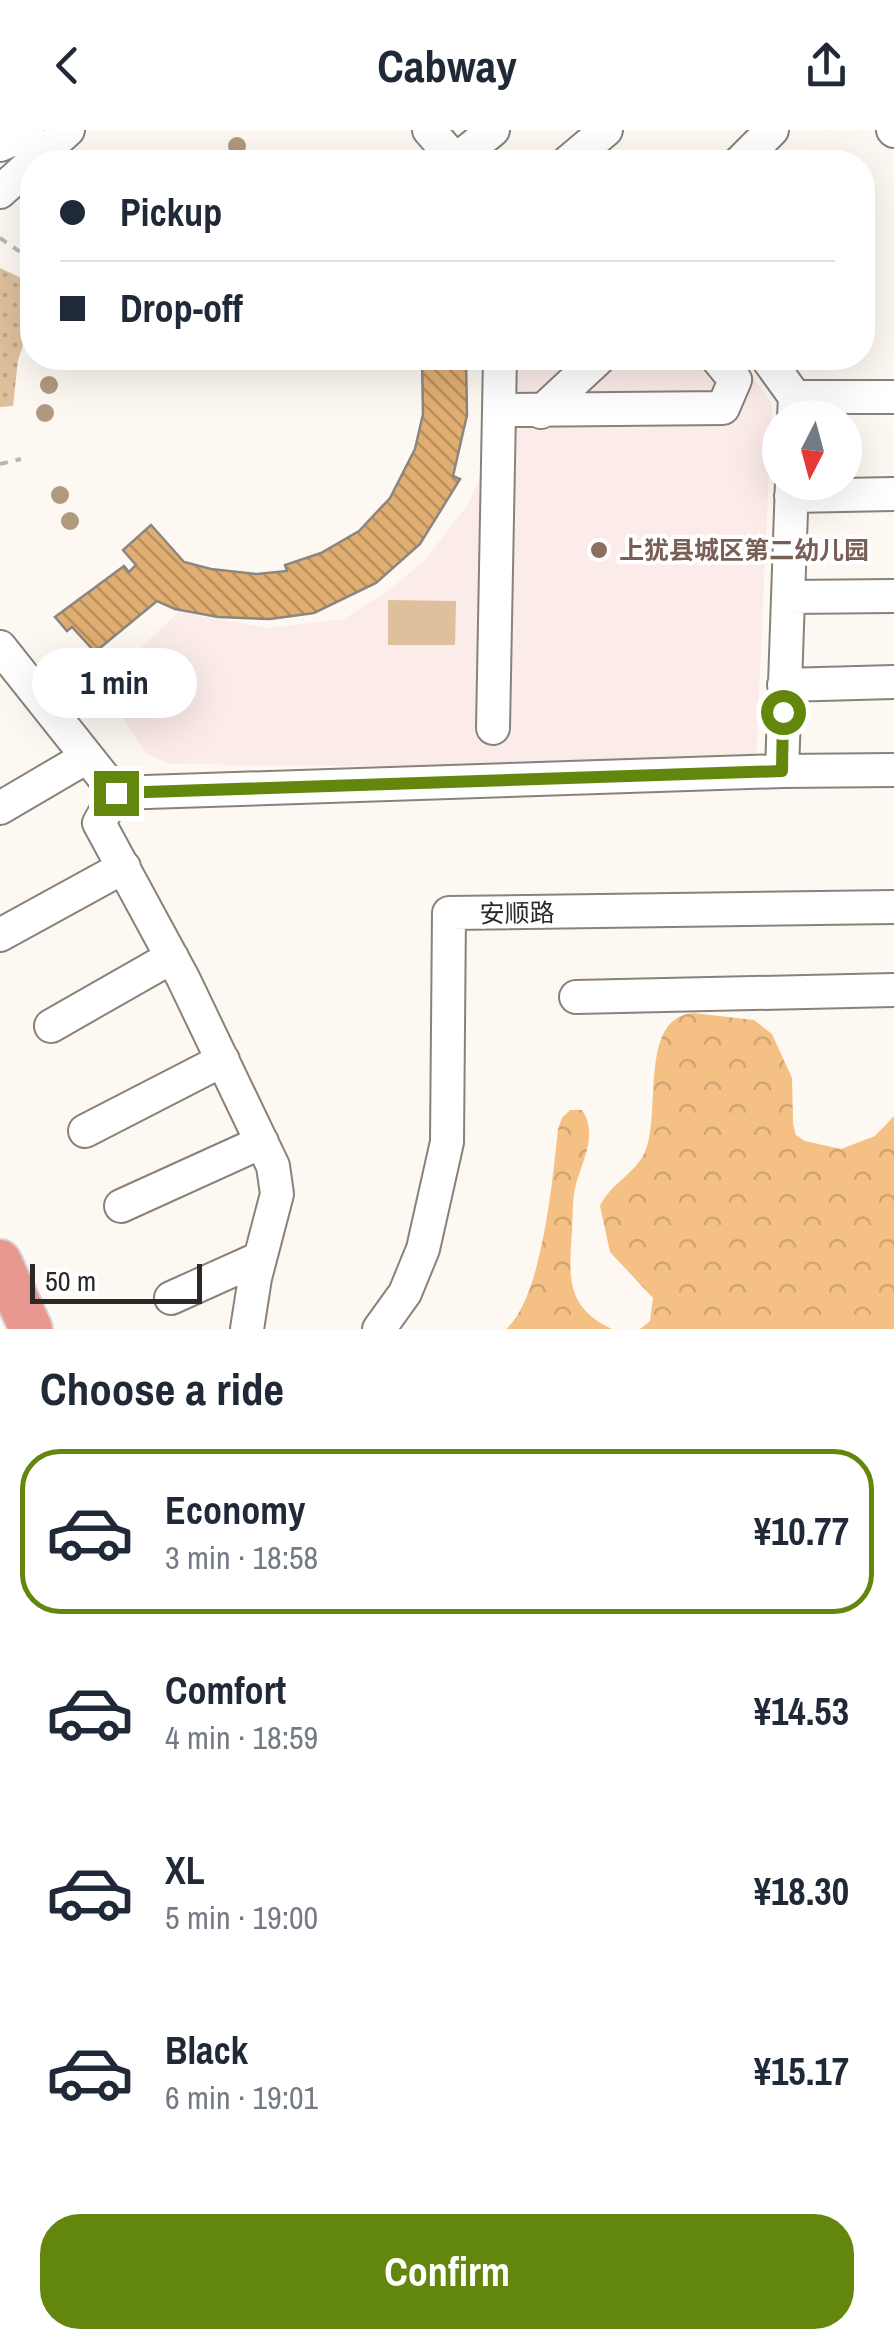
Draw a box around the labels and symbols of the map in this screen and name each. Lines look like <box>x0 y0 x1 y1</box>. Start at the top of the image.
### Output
north arrow <box>762 400 862 500</box>
place label: 上犹县城区第二幼儿园 <box>619 533 869 567</box>
marker: 上犹县城区第二幼儿园 <box>588 539 610 561</box>
callout: 1 min <box>34 648 198 718</box>
route start <box>761 690 806 735</box>
route end <box>94 771 139 816</box>
street label: 安顺路 <box>479 895 555 931</box>
scale bar <box>30 1259 202 1304</box>

